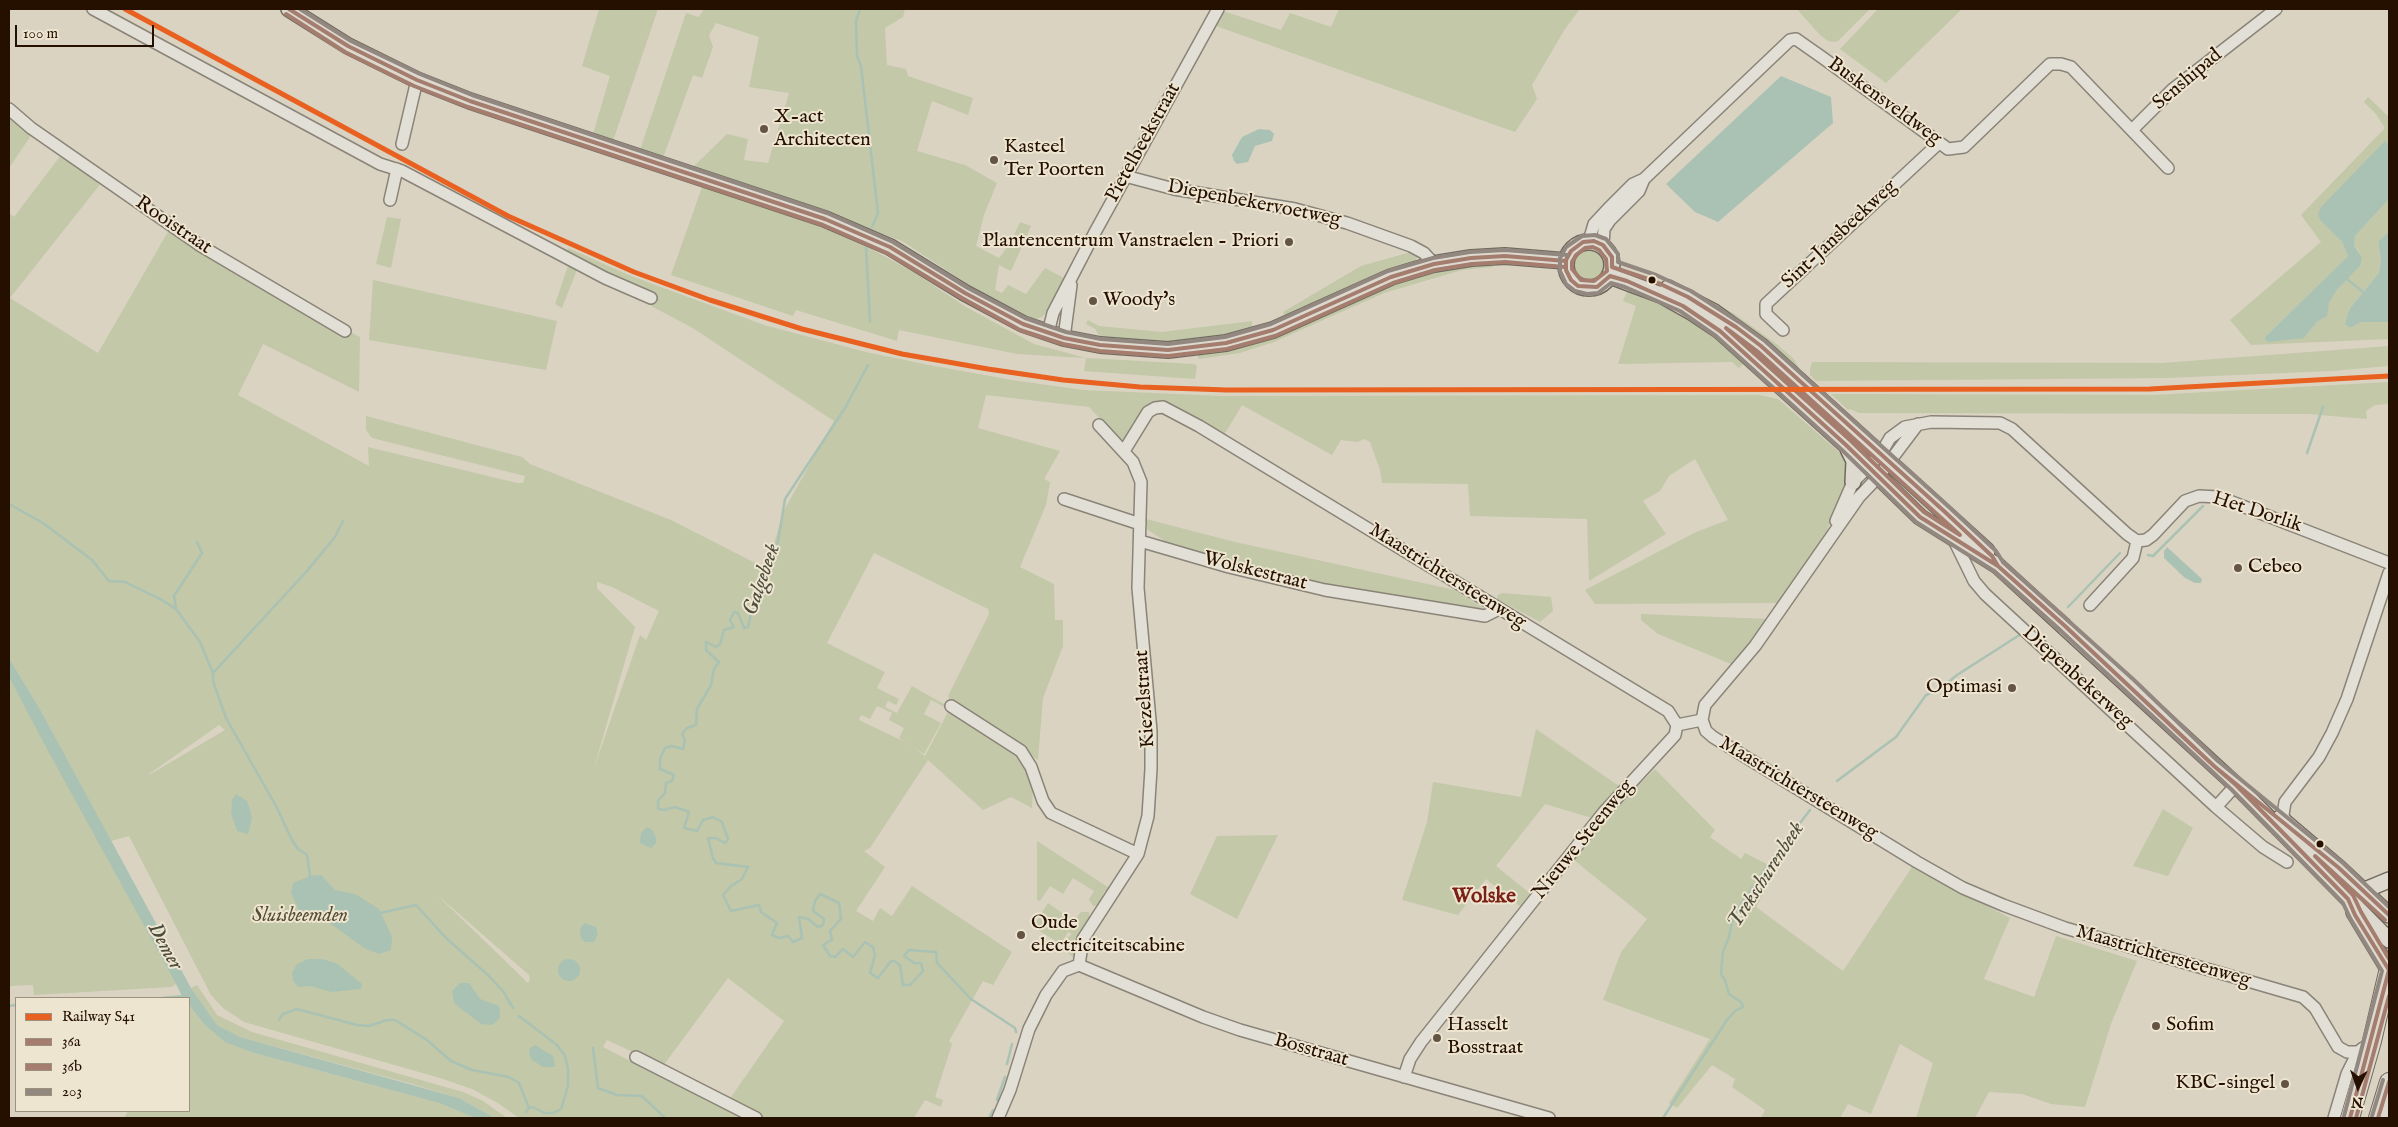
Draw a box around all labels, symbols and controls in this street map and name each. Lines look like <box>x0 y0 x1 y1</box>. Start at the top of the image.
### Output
scale bar <box>18 15 156 47</box>
text: 100 m <box>23 24 58 43</box>
street label: Senshipad <box>2148 44 2228 116</box>
street label: Buskensveldweg <box>1822 53 1946 151</box>
street label: Pietelbeekstraat <box>1101 79 1187 207</box>
place label: X-act Architecten <box>774 106 871 153</box>
marker: X-act Architecten <box>758 123 770 135</box>
place label: Kasteel Ter Poorten <box>1004 136 1104 183</box>
marker: Kasteel Ter Poorten <box>988 154 1000 166</box>
street label: Diepenbekervoetweg <box>1165 175 1343 233</box>
street label: Sint-Jansbeekweg <box>1777 175 1903 295</box>
street label: Rooistraat <box>130 192 216 260</box>
place label: Plantencentrum Vanstraelen - Priori <box>982 230 1279 254</box>
marker: Plantencentrum Vanstraelen - Priori <box>1283 236 1295 248</box>
unlabelled marker <box>1647 275 1657 285</box>
place label: Woody's <box>1103 289 1175 313</box>
marker: Woody's <box>1087 295 1099 307</box>
street label: Het Dorlik <box>2209 487 2305 539</box>
street label: Maastrichtersteenweg <box>1364 519 1530 635</box>
water label: Galgebeek <box>739 541 787 619</box>
street label: Wolskestraat <box>1200 547 1310 597</box>
place label: Cebeo <box>2248 556 2302 580</box>
marker: Cebeo <box>2232 562 2244 574</box>
street label: Diepenbekerweg <box>2017 622 2137 734</box>
street label: Kiezelstraat <box>1131 649 1161 749</box>
place label: Optimasi <box>1926 676 2002 700</box>
marker: Optimasi <box>2006 682 2018 694</box>
street label: Maastrichtersteenweg <box>1714 732 1882 846</box>
street label: Nieuwe Steenweg <box>1528 775 1640 905</box>
water label: Trekschurenbeek <box>1723 818 1811 934</box>
unlabelled marker <box>2315 839 2325 849</box>
district label: Wolske <box>1452 885 1516 911</box>
park label: Sluisbeemden <box>252 905 348 929</box>
place label: Oude electriciteitscabine <box>1031 912 1185 959</box>
water label: Demer <box>141 919 187 975</box>
street label: Maastrichtersteenweg <box>2073 921 2253 993</box>
marker: Oude electriciteitscabine <box>1015 929 1027 941</box>
legend <box>15 997 190 1112</box>
text: Railway S41 <box>62 1007 135 1026</box>
place label: Hasselt Bosstraat <box>1447 1014 1523 1061</box>
place label: Sofim <box>2166 1014 2214 1038</box>
marker: Sofim <box>2150 1020 2162 1032</box>
street label: Bosstraat <box>1271 1029 1351 1073</box>
text: 36a <box>62 1032 80 1051</box>
marker: Hasselt Bosstraat <box>1431 1032 1443 1044</box>
text: 36b <box>62 1057 82 1076</box>
north arrow <box>2333 1062 2383 1112</box>
place label: KBC-singel <box>2175 1072 2275 1096</box>
marker: KBC-singel <box>2279 1078 2291 1090</box>
text: 203 <box>62 1082 82 1101</box>
text: N <box>2351 1093 2364 1111</box>

